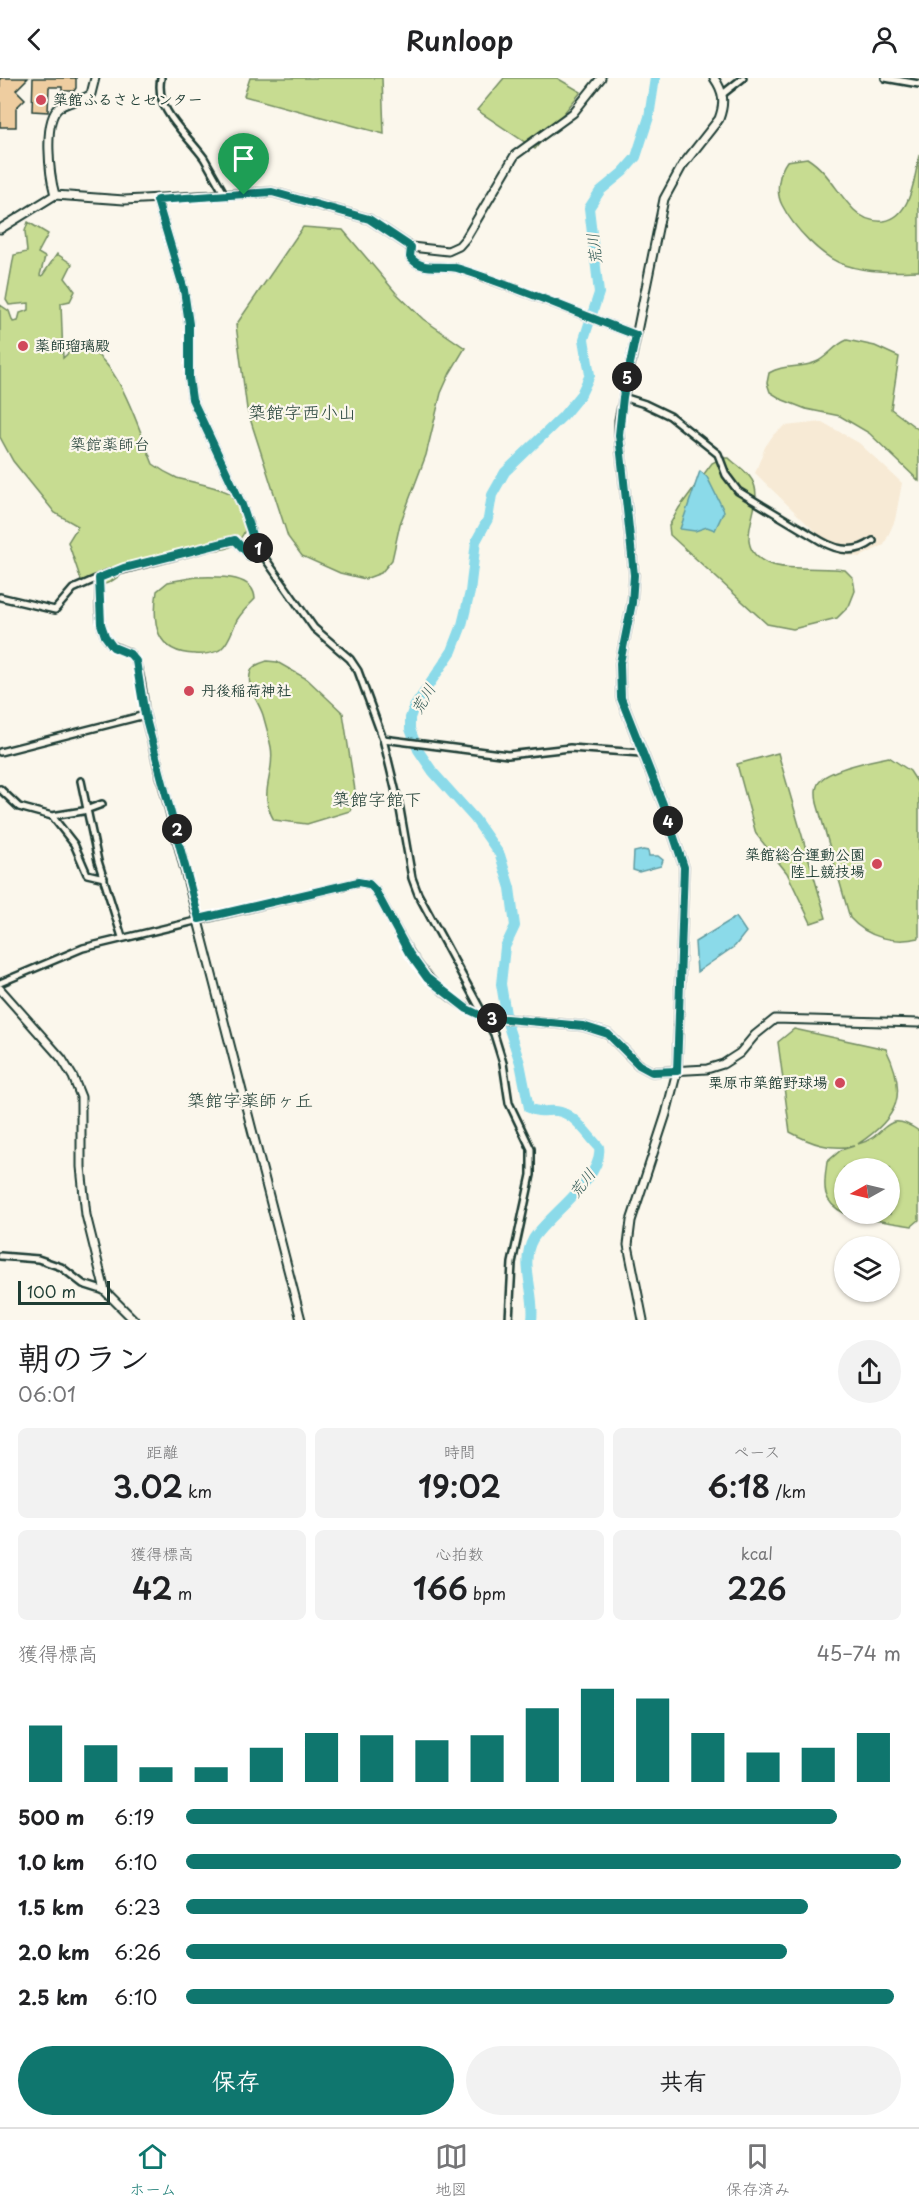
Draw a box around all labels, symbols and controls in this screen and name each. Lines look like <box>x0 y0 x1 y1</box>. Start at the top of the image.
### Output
text: Runloop <box>406 19 513 60</box>
icon: back <box>18 23 51 56</box>
icon: person <box>868 23 901 56</box>
place label: 築館ふるさとセンター <box>53 87 203 110</box>
marker: 築館ふるさとセンター <box>34 93 48 107</box>
pin <box>218 133 269 195</box>
icon: arrive <box>227 142 260 175</box>
water label: 荒川 <box>579 232 607 266</box>
place label: 薬師瑠璃殿 <box>35 333 110 356</box>
marker: 薬師瑠璃殿 <box>16 339 30 353</box>
pin: 5 <box>612 362 642 392</box>
text: 5 <box>622 365 632 389</box>
district label: 築館字西小山 <box>248 398 356 425</box>
district label: 築館薬師台 <box>70 431 150 455</box>
pin: 1 <box>243 533 273 563</box>
text: 1 <box>254 536 262 560</box>
place label: 丹後稲荷神社 <box>201 678 291 701</box>
water label: 荒川 <box>404 679 441 718</box>
marker: 丹後稲荷神社 <box>182 684 196 698</box>
district label: 築館字館下 <box>332 785 422 812</box>
pin: 4 <box>653 806 683 836</box>
text: 4 <box>663 809 673 833</box>
pin: 2 <box>162 814 192 844</box>
text: 2 <box>171 817 183 841</box>
place label: 築館総合運動公園 陸上競技場 <box>745 842 865 882</box>
marker: 築館総合運動公園 陸上競技場 <box>870 857 884 871</box>
pin: 3 <box>477 1003 507 1033</box>
text: 3 <box>487 1006 497 1030</box>
place label: 栗原市築館野球場 <box>708 1070 828 1093</box>
marker: 栗原市築館野球場 <box>833 1076 847 1090</box>
district label: 築館字薬師ヶ丘 <box>187 1086 313 1113</box>
north arrow <box>834 1158 900 1224</box>
map controls <box>834 1158 900 1302</box>
water label: 荒川 <box>562 1162 601 1202</box>
button: layers <box>834 1236 900 1302</box>
scale bar <box>18 1278 110 1306</box>
text: 100 m <box>27 1279 76 1303</box>
text: 朝のラン <box>18 1331 150 1381</box>
button: share <box>838 1340 901 1403</box>
text: 06:01 <box>18 1379 76 1409</box>
text: 距離 <box>146 1439 178 1463</box>
text: 時間 <box>443 1439 476 1463</box>
text: ペース <box>733 1439 780 1463</box>
text: 3.02 <box>112 1463 183 1508</box>
text: 19:02 <box>418 1463 501 1508</box>
text: 6:18 <box>708 1463 770 1508</box>
text: km <box>183 1479 212 1503</box>
text: /km <box>770 1479 806 1503</box>
text: 獲得標高 <box>130 1541 194 1565</box>
text: 心拍数 <box>435 1541 484 1565</box>
text: kcal <box>741 1541 773 1565</box>
text: 42 <box>132 1565 172 1610</box>
text: 166 <box>413 1565 468 1610</box>
text: 226 <box>727 1565 787 1610</box>
text: m <box>172 1581 192 1605</box>
text: bpm <box>468 1581 506 1605</box>
text: 獲得標高 <box>18 1638 98 1668</box>
text: 45–74 m <box>817 1638 901 1668</box>
text: 500 m <box>18 1802 85 1832</box>
text: 6:19 <box>114 1802 154 1832</box>
text: 1.0 km <box>18 1847 85 1877</box>
text: 6:10 <box>114 1847 157 1877</box>
text: 1.5 km <box>18 1892 84 1922</box>
text: 6:23 <box>114 1892 161 1922</box>
text: 2.0 km <box>18 1937 90 1967</box>
text: 6:26 <box>114 1937 161 1967</box>
text: 2.5 km <box>18 1982 88 2012</box>
text: 6:10 <box>114 1982 157 2012</box>
button: 保存 <box>18 2046 454 2115</box>
button: 共有 <box>466 2046 901 2115</box>
tab: ホーム <box>129 2140 176 2200</box>
tab: 地図 <box>435 2140 468 2200</box>
tab: 保存済み <box>726 2140 790 2200</box>

